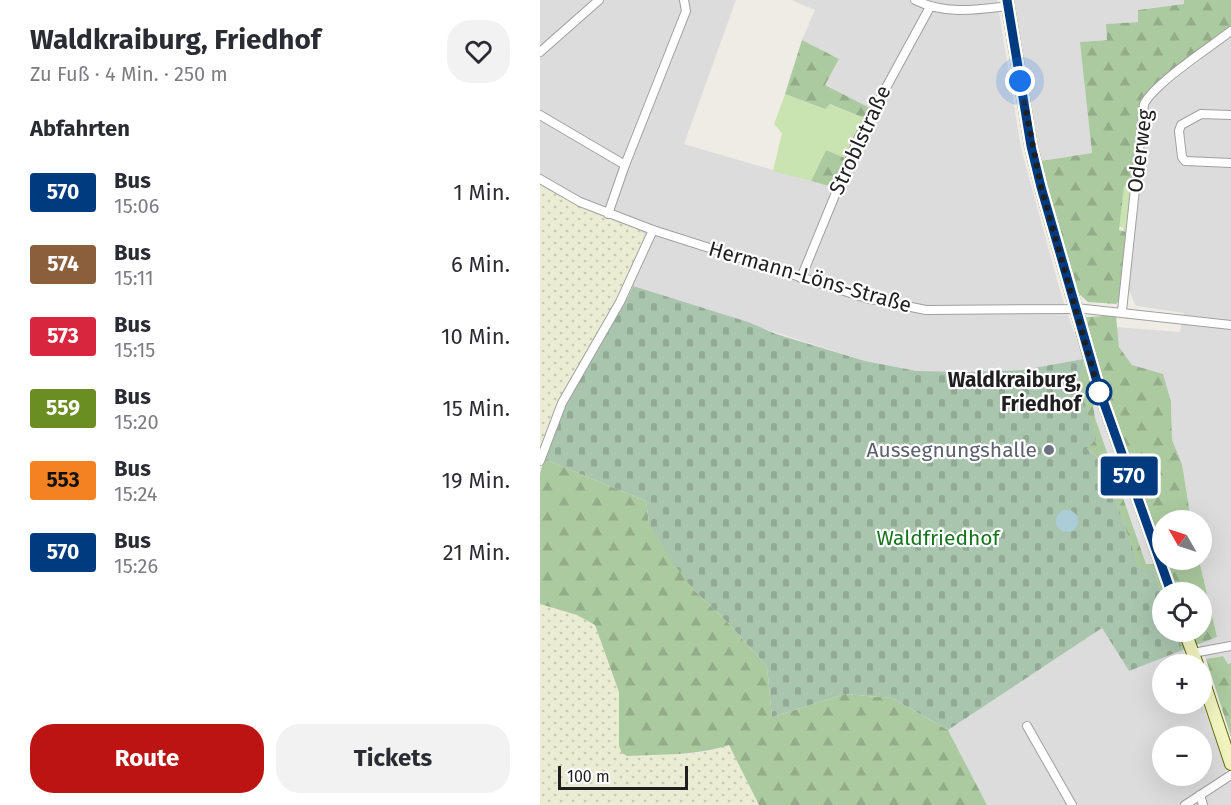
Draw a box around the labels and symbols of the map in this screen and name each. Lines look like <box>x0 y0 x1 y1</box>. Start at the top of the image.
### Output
your location <box>1005 66 1035 96</box>
street label: Stroblstraße <box>823 81 897 199</box>
street label: Oderweg <box>1122 108 1158 194</box>
street label: Hermann-Löns-Straße <box>706 236 914 318</box>
place label: Waldkraiburg, Friedhof <box>948 367 1084 417</box>
marker: Waldkraiburg, Friedhof <box>1086 379 1112 405</box>
place label: Aussegnungshalle <box>866 437 1037 463</box>
marker: Aussegnungshalle <box>1042 443 1056 457</box>
line badge: 570 <box>1094 456 1164 496</box>
north arrow <box>1152 510 1212 570</box>
park label: Waldfriedhof <box>876 525 1002 551</box>
scale bar <box>558 763 688 790</box>

